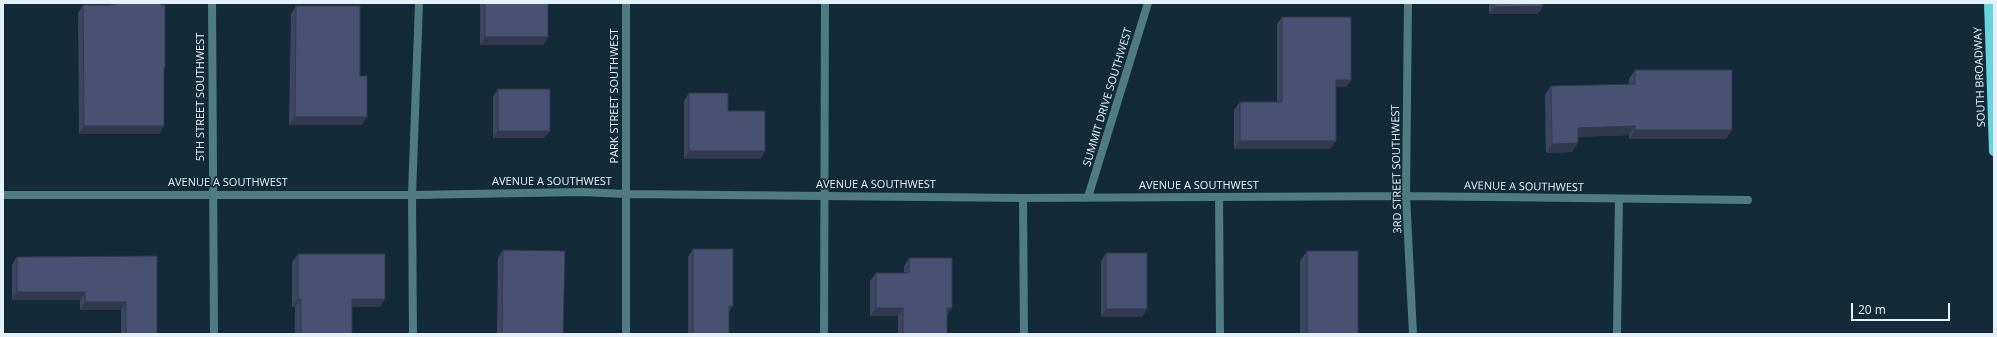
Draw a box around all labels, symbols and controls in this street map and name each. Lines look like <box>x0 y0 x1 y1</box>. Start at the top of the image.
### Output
street label: SUMMIT DRIVE SOUTHWEST <box>1081 26 1135 168</box>
street label: SOUTH BROADWAY <box>1972 27 1988 127</box>
street label: PARK STREET SOUTHWEST <box>608 28 622 164</box>
street label: 5TH STREET SOUTHWEST <box>194 33 208 161</box>
street label: 3RD STREET SOUTHWEST <box>1389 104 1405 234</box>
street label: AVENUE A SOUTHWEST <box>492 175 612 189</box>
street label: AVENUE A SOUTHWEST <box>168 176 288 190</box>
street label: AVENUE A SOUTHWEST <box>816 178 936 192</box>
street label: AVENUE A SOUTHWEST <box>1139 179 1259 193</box>
street label: AVENUE A SOUTHWEST <box>1464 179 1584 195</box>
scale bar <box>1853 295 1952 321</box>
text: 20 m <box>1858 301 1886 318</box>

